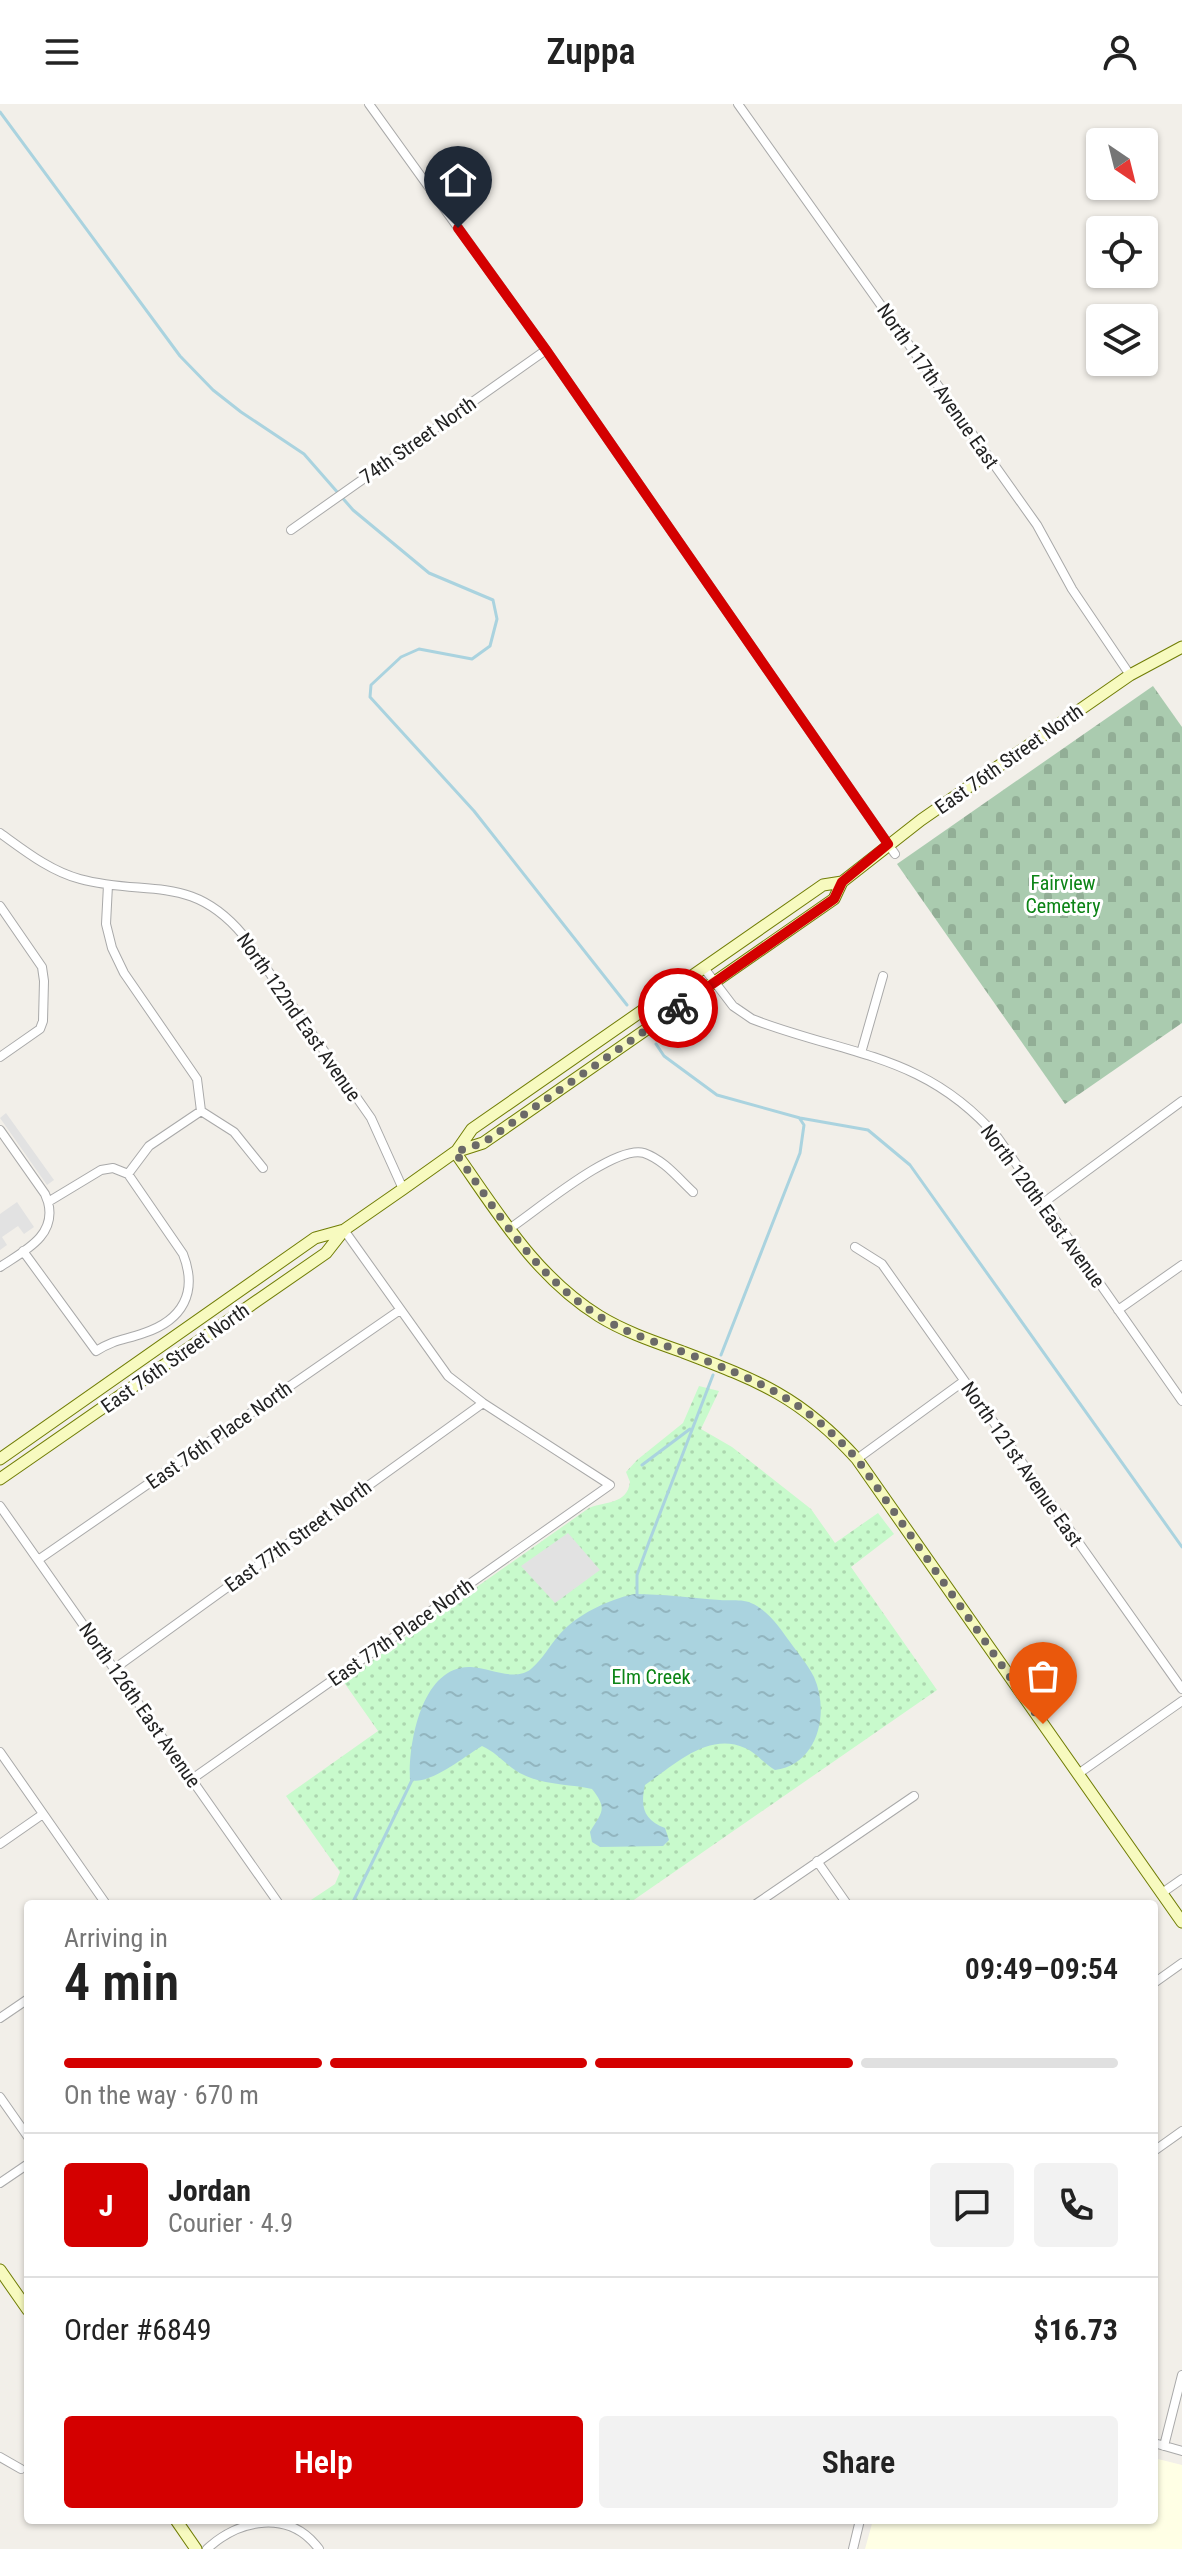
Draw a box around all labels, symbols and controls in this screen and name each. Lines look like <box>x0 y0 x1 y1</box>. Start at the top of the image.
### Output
icon: menu <box>40 30 84 74</box>
icon: person <box>1098 30 1142 74</box>
text: Zuppa <box>547 31 635 73</box>
north arrow <box>1086 128 1158 200</box>
map controls <box>1086 128 1158 376</box>
pin <box>424 146 492 228</box>
icon: home <box>436 158 480 202</box>
button: locate <box>1086 216 1158 288</box>
street label: North 117th Avenue East <box>872 299 1004 473</box>
button: layers <box>1086 304 1158 376</box>
street label: 74th Street North <box>355 391 481 489</box>
street label: East 76th Street North <box>930 699 1088 819</box>
park label: Fairview Cemetery <box>1025 871 1101 918</box>
street label: North 122nd East Avenue <box>232 928 366 1106</box>
courier <box>638 968 718 1048</box>
icon: bike <box>656 986 700 1030</box>
street label: North 120th East Avenue <box>976 1120 1110 1292</box>
street label: East 76th Street North <box>96 1298 254 1418</box>
street label: East 76th Place North <box>142 1376 296 1494</box>
street label: North 121st Avenue East <box>956 1377 1088 1551</box>
street label: East 77th Street North <box>220 1475 376 1597</box>
street label: East 77th Place North <box>324 1573 478 1691</box>
street label: North 126th East Avenue <box>74 1618 206 1792</box>
pin <box>1009 1642 1077 1724</box>
icon: bag <box>1021 1654 1065 1698</box>
park label: Elm Creek <box>611 1665 691 1689</box>
text: Arriving in <box>64 1923 168 1953</box>
text: 09:49–09:54 <box>965 1951 1118 1986</box>
text: 4 min <box>64 1952 179 2013</box>
text: On the way · 670 m <box>64 2080 259 2110</box>
button: chat <box>930 2163 1014 2247</box>
button: phone <box>1034 2163 1118 2247</box>
text: Jordan <box>168 2173 251 2208</box>
text: J <box>99 2188 113 2223</box>
text: Courier · 4.9 <box>168 2208 293 2238</box>
text: Order #6849 <box>64 2312 212 2347</box>
text: $16.73 <box>1033 2312 1118 2347</box>
button: Help <box>64 2416 583 2508</box>
button: Share <box>599 2416 1118 2508</box>

